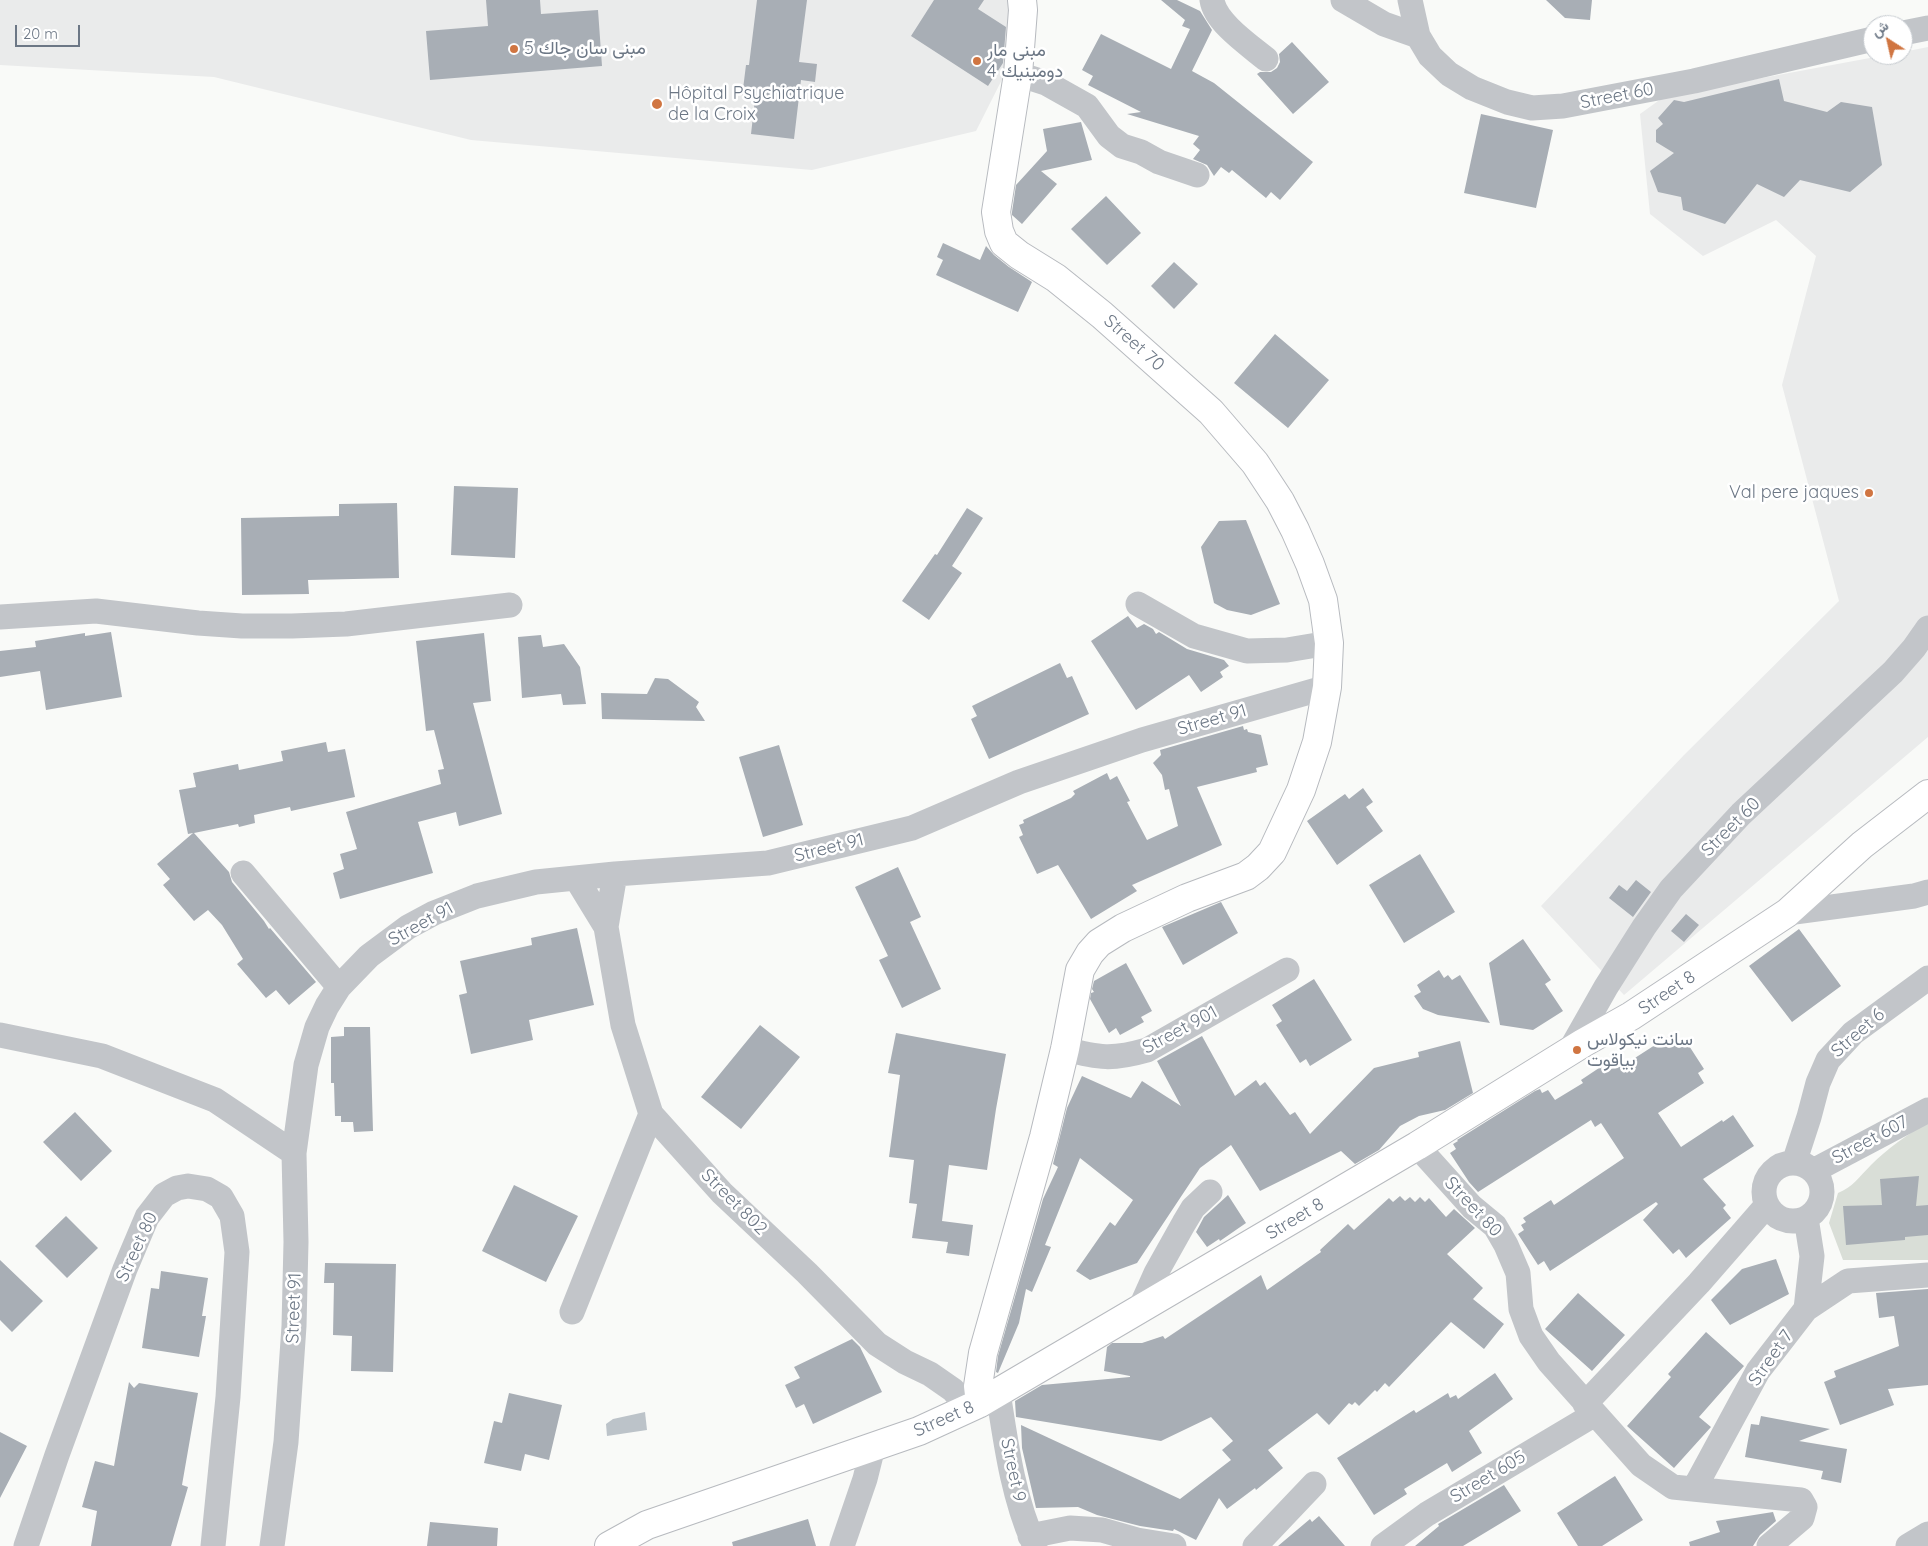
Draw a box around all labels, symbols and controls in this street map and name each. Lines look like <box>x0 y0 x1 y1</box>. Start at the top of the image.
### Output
scale bar <box>18 15 82 47</box>
north arrow <box>1863 15 1913 65</box>
text: ش <box>1868 16 1892 41</box>
text: 20 m <box>23 24 58 43</box>
place label: مبنى سان جاك 5 <box>524 38 646 60</box>
place label: مبنى مار دومينيك 4 <box>987 40 1063 82</box>
marker: مبنى سان جاك 5 <box>508 43 520 55</box>
marker: مبنى مار دومينيك 4 <box>971 55 983 67</box>
street label: Street 60 <box>1578 78 1656 114</box>
place label: Hôpital Psychiatrique de la Croix <box>668 83 844 126</box>
marker: Hôpital Psychiatrique de la Croix <box>650 97 664 111</box>
street label: Street 70 <box>1099 310 1169 376</box>
place label: Val pere jaques <box>1729 482 1859 504</box>
marker: Val pere jaques <box>1863 487 1875 499</box>
street label: Street 91 <box>1175 700 1249 740</box>
street label: Street 60 <box>1697 793 1765 861</box>
street label: Street 91 <box>792 829 866 867</box>
street label: Street 91 <box>385 897 457 951</box>
street label: Street 8 <box>1635 966 1699 1020</box>
street label: Street 901 <box>1139 1001 1221 1059</box>
street label: Street 6 <box>1827 1004 1889 1062</box>
place label: سانت نيكولاس بياقوت <box>1587 1029 1693 1072</box>
marker: سانت نيكولاس بياقوت <box>1571 1044 1583 1056</box>
street label: Street 607 <box>1828 1111 1912 1169</box>
street label: Street 802 <box>696 1164 772 1240</box>
street label: Street 80 <box>1440 1172 1506 1242</box>
street label: Street 8 <box>1262 1193 1328 1245</box>
street label: Street 80 <box>111 1209 163 1285</box>
street label: Street 91 <box>282 1272 306 1344</box>
street label: Street 7 <box>1744 1326 1798 1390</box>
street label: Street 8 <box>910 1396 978 1442</box>
street label: Street 9 <box>996 1436 1030 1504</box>
street label: Street 605 <box>1446 1446 1530 1508</box>

